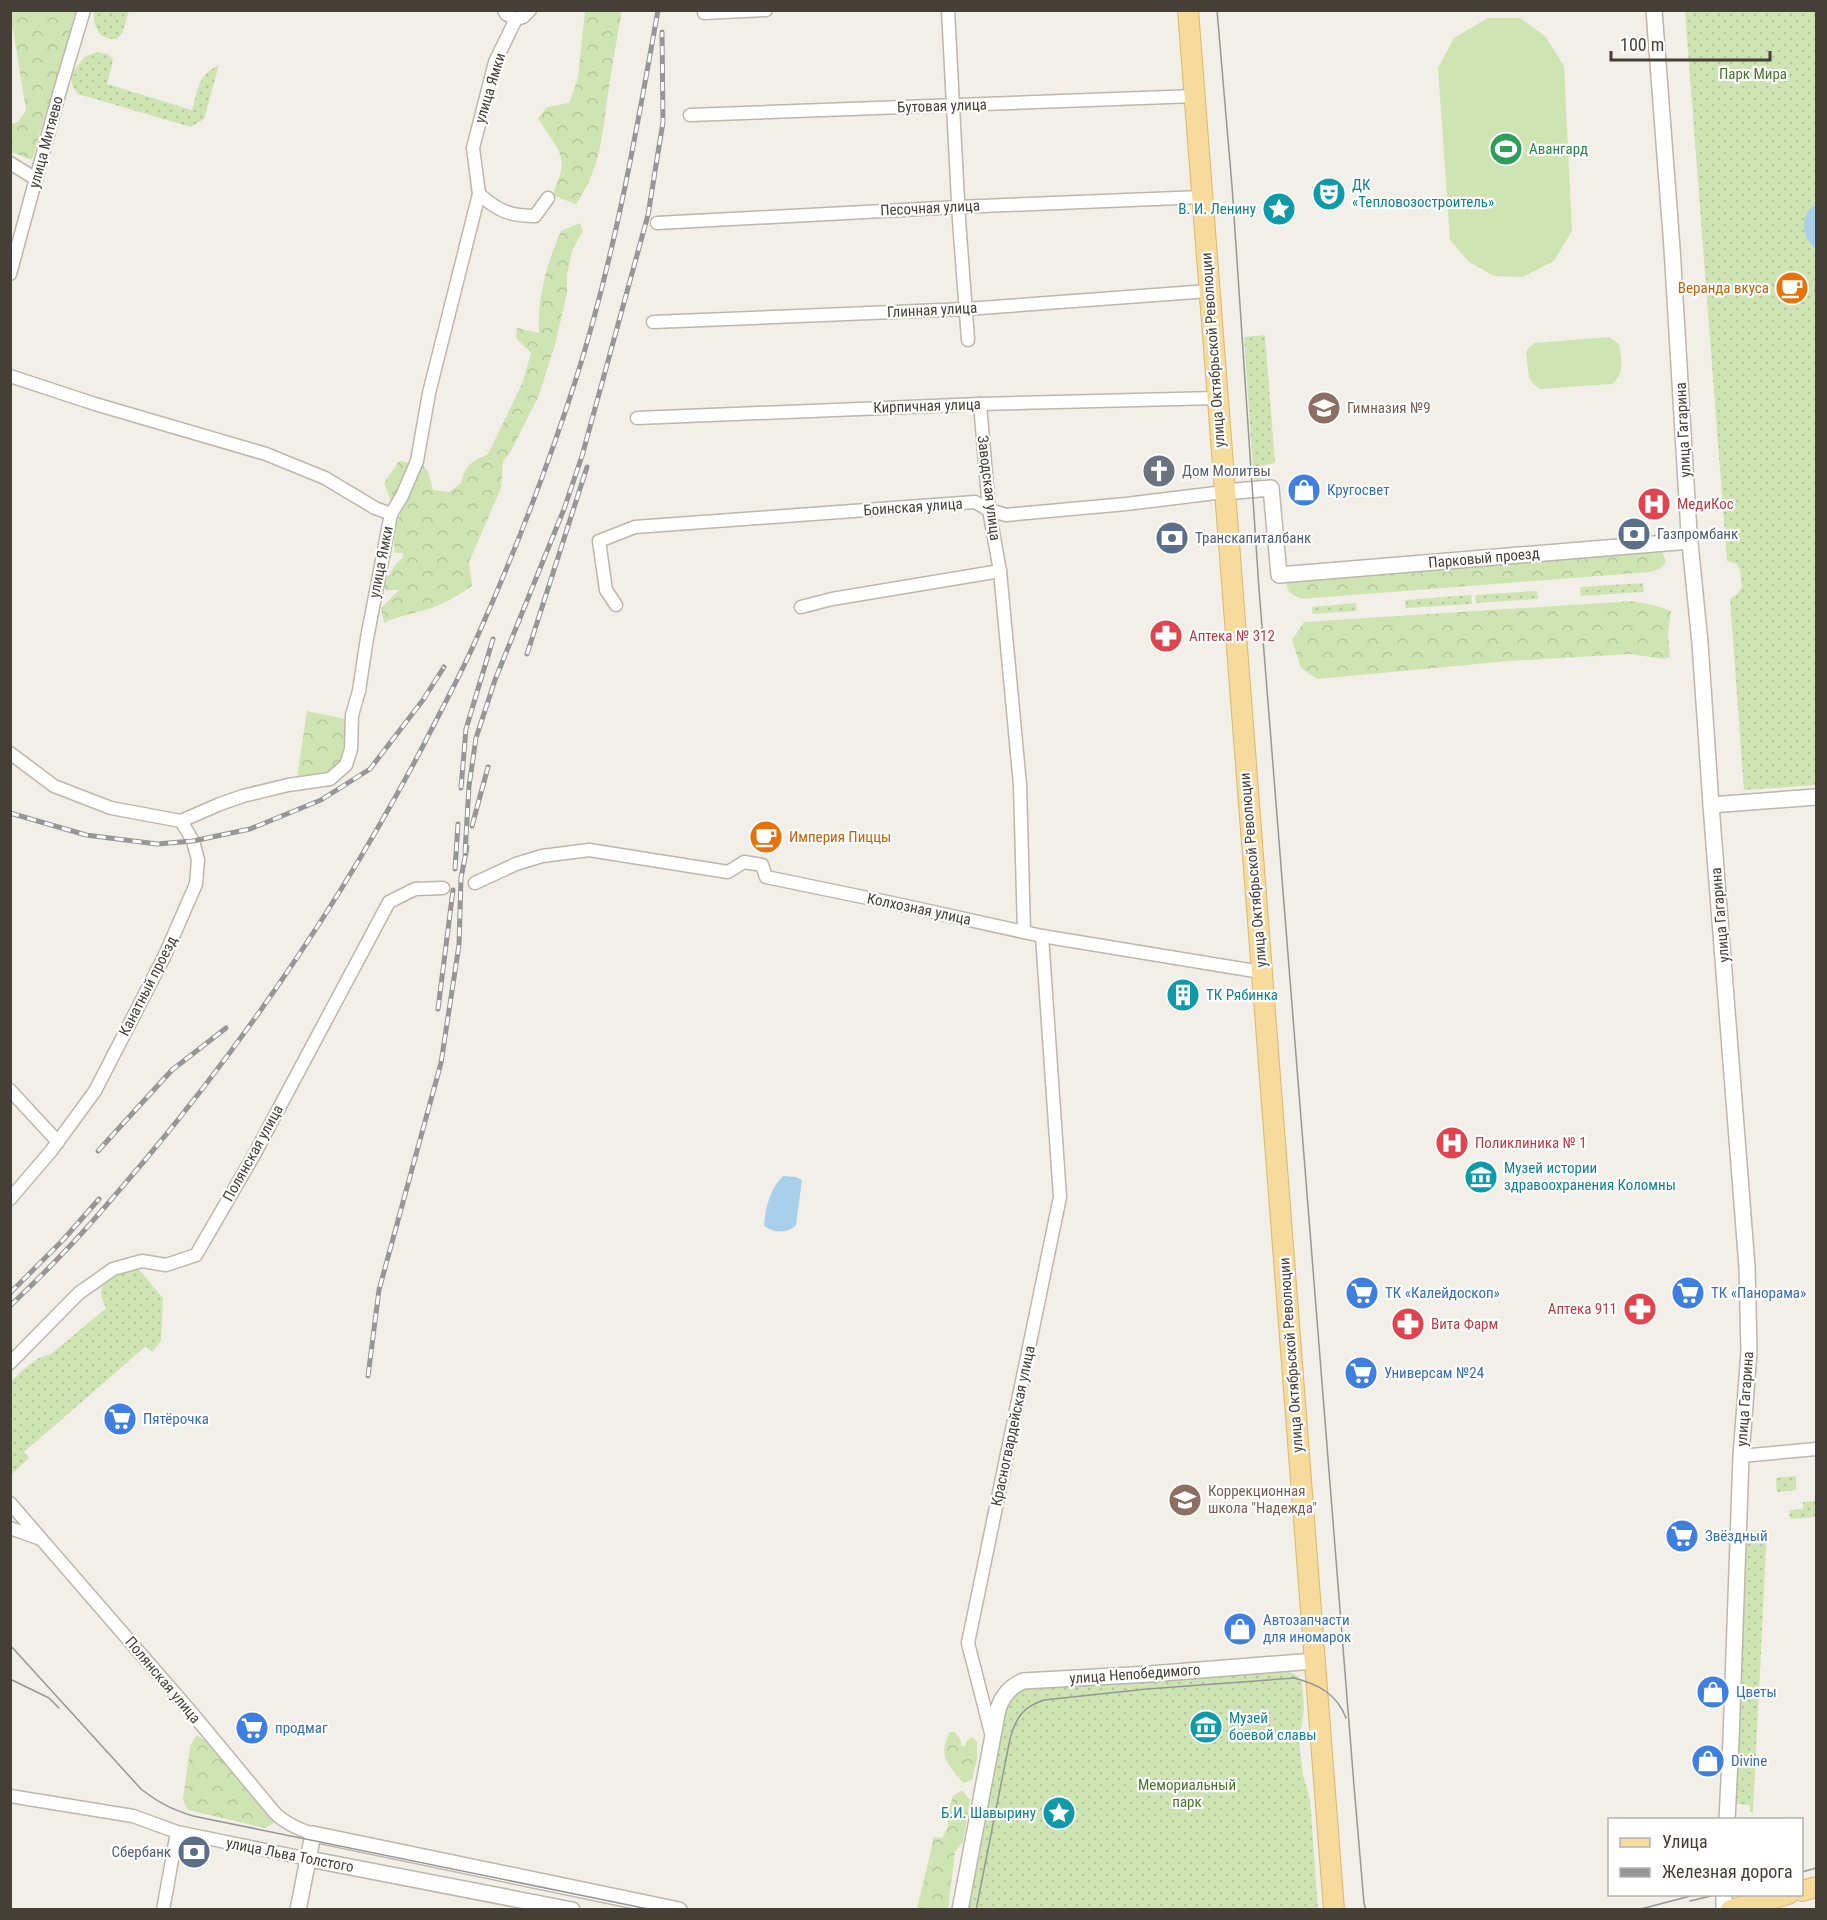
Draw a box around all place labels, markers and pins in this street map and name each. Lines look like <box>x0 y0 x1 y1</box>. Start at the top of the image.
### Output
sports icon: Авангард <box>1488 131 1524 167</box>
place label: Авангард <box>1529 140 1588 158</box>
theatre icon: ДК «Тепловозостроитель» <box>1311 176 1347 212</box>
place label: ДК «Тепловозостроитель» <box>1352 176 1494 211</box>
place icon: В. И. Ленину <box>1261 191 1297 227</box>
place label: В. И. Ленину <box>1178 200 1256 218</box>
cafe icon: Веранда вкуса <box>1774 270 1810 306</box>
place label: Веранда вкуса <box>1678 279 1769 297</box>
school or university icon: Гимназия №9 <box>1306 390 1342 426</box>
place label: Гимназия №9 <box>1347 399 1431 417</box>
church icon: Дом Молитвы <box>1141 453 1177 489</box>
place label: Дом Молитвы <box>1182 462 1271 480</box>
shop icon: Кругосвет <box>1286 472 1322 508</box>
place label: Кругосвет <box>1327 481 1390 499</box>
hospital icon: МедиКос <box>1636 486 1672 522</box>
place label: МедиКос <box>1677 495 1734 513</box>
bank icon: Газпромбанк <box>1616 516 1652 552</box>
bank icon: Транскапиталбанк <box>1154 520 1190 556</box>
place label: Газпромбанк <box>1657 525 1738 543</box>
place label: Транскапиталбанк <box>1195 529 1311 547</box>
pharmacy icon: Аптека № 312 <box>1148 618 1184 654</box>
place label: Аптека № 312 <box>1189 627 1275 645</box>
cafe icon: Империя Пиццы <box>748 819 784 855</box>
place label: Империя Пиццы <box>789 828 891 846</box>
building icon: ТК Рябинка <box>1165 977 1201 1013</box>
place label: ТК Рябинка <box>1206 986 1278 1004</box>
hospital icon: Поликлиника № 1 <box>1434 1125 1470 1161</box>
place label: Поликлиника № 1 <box>1475 1134 1587 1152</box>
museum icon: Музей истории здравоохранения Коломны <box>1463 1159 1499 1195</box>
place label: Музей истории здравоохранения Коломны <box>1504 1159 1676 1194</box>
supermarket icon: ТК «Калейдоскоп» <box>1344 1275 1380 1311</box>
supermarket icon: ТК «Панорама» <box>1670 1275 1706 1311</box>
place label: ТК «Калейдоскоп» <box>1385 1284 1500 1302</box>
place label: ТК «Панорама» <box>1711 1284 1806 1302</box>
pharmacy icon: Аптека 911 <box>1622 1291 1658 1327</box>
place label: Аптека 911 <box>1548 1300 1617 1318</box>
pharmacy icon: Вита Фарм <box>1390 1306 1426 1342</box>
place label: Вита Фарм <box>1431 1315 1498 1333</box>
supermarket icon: Универсам №24 <box>1343 1355 1379 1391</box>
place label: Универсам №24 <box>1384 1364 1484 1382</box>
supermarket icon: Пятёрочка <box>102 1401 138 1437</box>
place label: Пятёрочка <box>143 1410 209 1428</box>
school or university icon: Коррекционная школа "Надежда" <box>1167 1482 1203 1518</box>
place label: Коррекционная школа "Надежда" <box>1208 1482 1317 1517</box>
supermarket icon: Звёздный <box>1664 1518 1700 1554</box>
place label: Звёздный <box>1705 1527 1768 1545</box>
shop icon: Автозапчасти для иномарок <box>1222 1611 1258 1647</box>
place label: Автозапчасти для иномарок <box>1263 1611 1351 1646</box>
shop icon: Цветы <box>1695 1674 1731 1710</box>
place label: Цветы <box>1736 1683 1777 1701</box>
museum icon: Музей боевой славы <box>1188 1709 1224 1745</box>
place label: Музей боевой славы <box>1229 1709 1317 1744</box>
supermarket icon: продмаг <box>234 1710 270 1746</box>
place label: продмаг <box>275 1719 328 1737</box>
shop icon: Divine <box>1690 1743 1726 1779</box>
place label: Divine <box>1731 1752 1767 1770</box>
place icon: Б.И. Шавырину <box>1041 1795 1077 1831</box>
place label: Б.И. Шавырину <box>941 1804 1036 1822</box>
bank icon: Сбербанк <box>176 1834 212 1870</box>
place label: Сбербанк <box>111 1843 171 1861</box>

